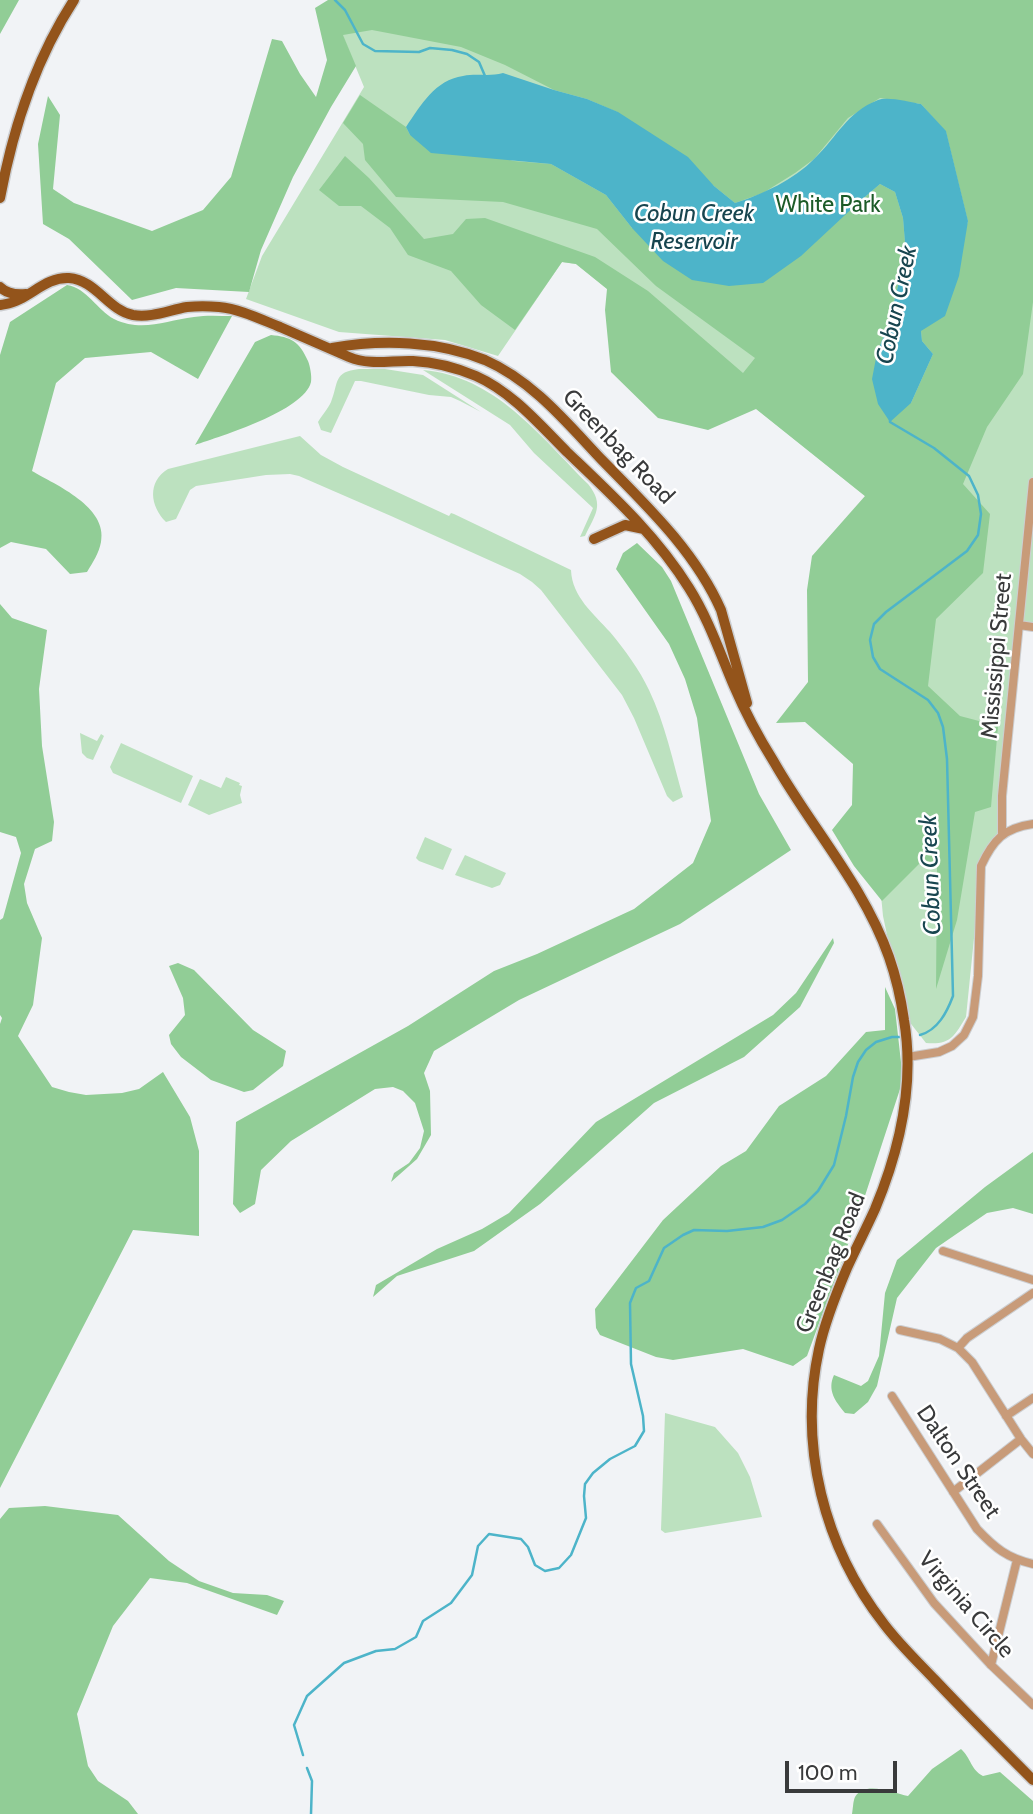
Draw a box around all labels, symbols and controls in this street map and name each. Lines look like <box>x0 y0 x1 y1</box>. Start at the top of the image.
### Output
park label: White Park <box>775 191 881 219</box>
water label: Cobun Creek Reservoir <box>634 200 754 256</box>
water label: Cobun Creek <box>870 243 924 367</box>
street label: Greenbag Road <box>556 384 680 510</box>
street label: Mississippi Street <box>976 572 1018 740</box>
water label: Cobun Creek <box>915 814 947 936</box>
street label: Greenbag Road <box>790 1189 872 1337</box>
street label: Dalton Street <box>910 1400 1006 1524</box>
street label: Virginia Circle <box>912 1546 1020 1664</box>
scale bar <box>788 1748 900 1792</box>
text: 100 m <box>798 1760 857 1785</box>

